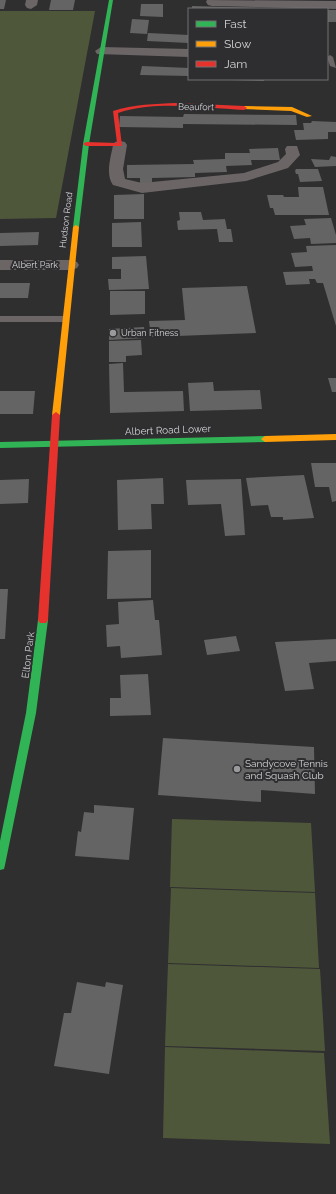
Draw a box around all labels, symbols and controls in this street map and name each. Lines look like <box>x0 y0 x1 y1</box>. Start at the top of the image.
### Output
legend <box>188 8 328 80</box>
text: Fast <box>224 17 247 31</box>
text: Slow <box>224 37 251 51</box>
text: Jam <box>224 57 247 71</box>
street label: Beaufort <box>178 102 214 112</box>
street label: Hudson Road <box>58 191 74 249</box>
street label: Albert Park <box>12 260 58 270</box>
marker: Urban Fitness <box>108 328 118 338</box>
place label: Urban Fitness <box>121 328 179 338</box>
street label: Albert Road Lower <box>125 423 212 437</box>
street label: Elton Park <box>20 630 36 679</box>
place label: Sandycove Tennis and Squash Club <box>245 758 328 781</box>
marker: Sandycove Tennis and Squash Club <box>232 764 242 774</box>

